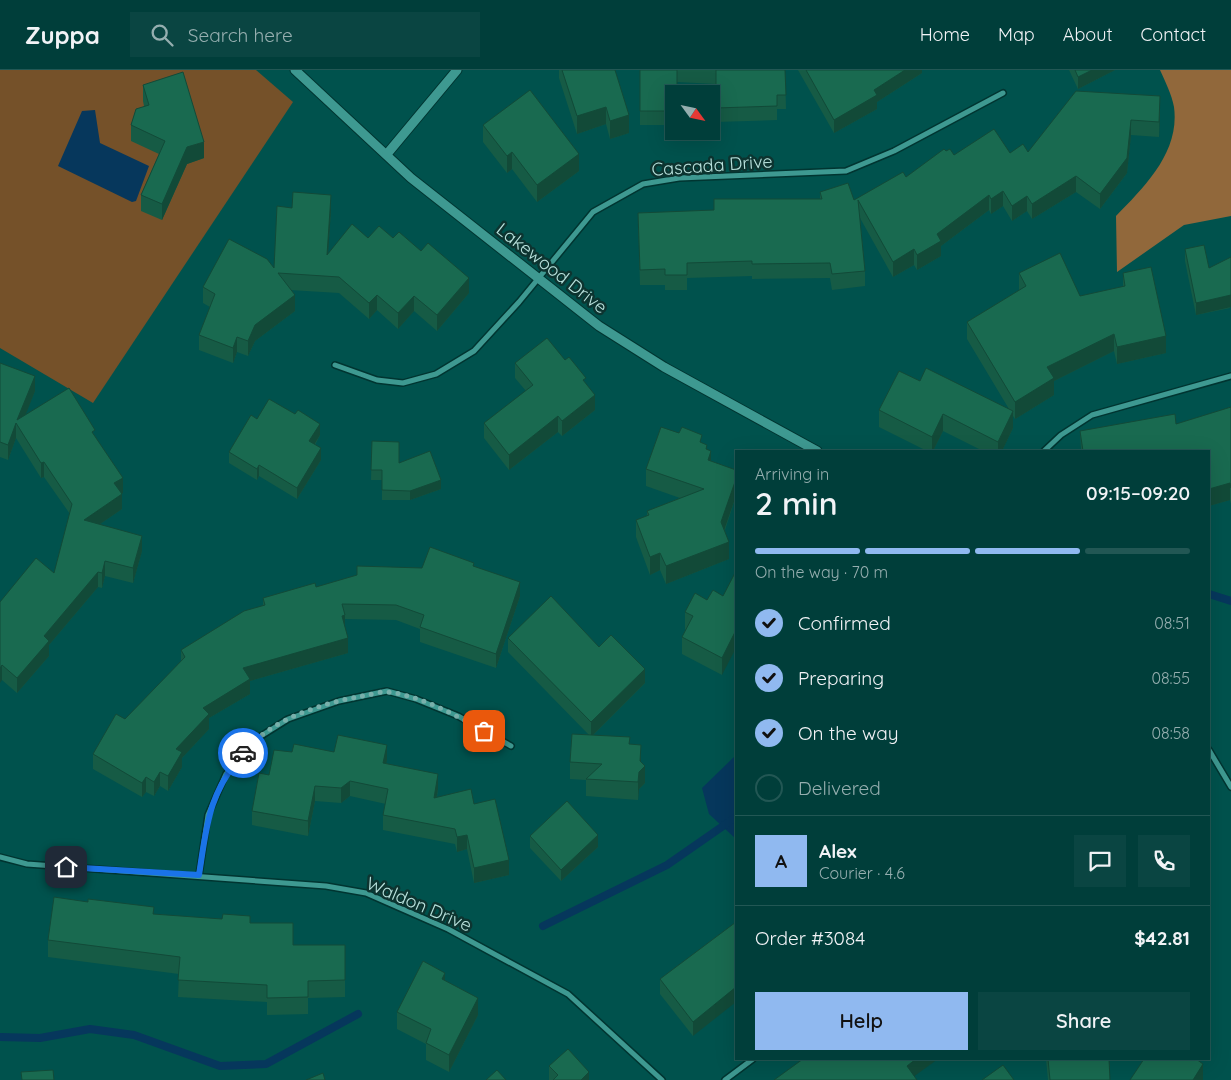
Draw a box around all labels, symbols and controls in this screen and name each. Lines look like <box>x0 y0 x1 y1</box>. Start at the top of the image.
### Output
search box <box>130 12 480 57</box>
text: Zuppa <box>25 20 100 50</box>
icon: search <box>148 21 176 49</box>
text: Search here <box>188 23 293 47</box>
text: Home <box>920 23 970 46</box>
text: Map <box>998 23 1035 46</box>
text: About <box>1063 23 1113 46</box>
text: Contact <box>1141 23 1206 46</box>
north arrow <box>665 85 720 140</box>
map controls <box>665 85 720 140</box>
street label: Cascada Drive <box>651 149 773 181</box>
street label: Lakewood Drive <box>492 218 612 318</box>
text: Arriving in <box>755 464 829 484</box>
text: 09:15–09:20 <box>1086 481 1190 505</box>
text: 2 min <box>755 483 838 523</box>
text: On the way · 70 m <box>755 562 888 582</box>
icon: check <box>755 609 783 637</box>
text: Confirmed <box>798 611 891 635</box>
text: 08:51 <box>1154 613 1190 633</box>
icon: check <box>755 664 783 692</box>
text: Preparing <box>798 666 884 690</box>
text: 08:55 <box>1151 668 1190 688</box>
pin <box>463 710 505 752</box>
icon: bag <box>470 717 498 745</box>
icon: check <box>755 719 783 747</box>
text: On the way <box>798 721 899 745</box>
text: 08:58 <box>1151 723 1190 743</box>
courier <box>218 728 268 778</box>
icon: car <box>229 739 257 767</box>
text: Delivered <box>798 776 881 800</box>
button: chat <box>1074 835 1126 887</box>
button: phone <box>1138 835 1190 887</box>
text: Alex <box>819 839 857 863</box>
pin <box>45 846 87 888</box>
text: A <box>775 849 787 873</box>
icon: home <box>52 853 80 881</box>
text: Courier · 4.6 <box>819 863 905 883</box>
street label: Waldon Drive <box>363 871 475 937</box>
text: Order #3084 <box>755 926 865 950</box>
text: $42.81 <box>1134 926 1190 950</box>
button: Help <box>755 992 968 1050</box>
button: Share <box>978 992 1190 1050</box>

